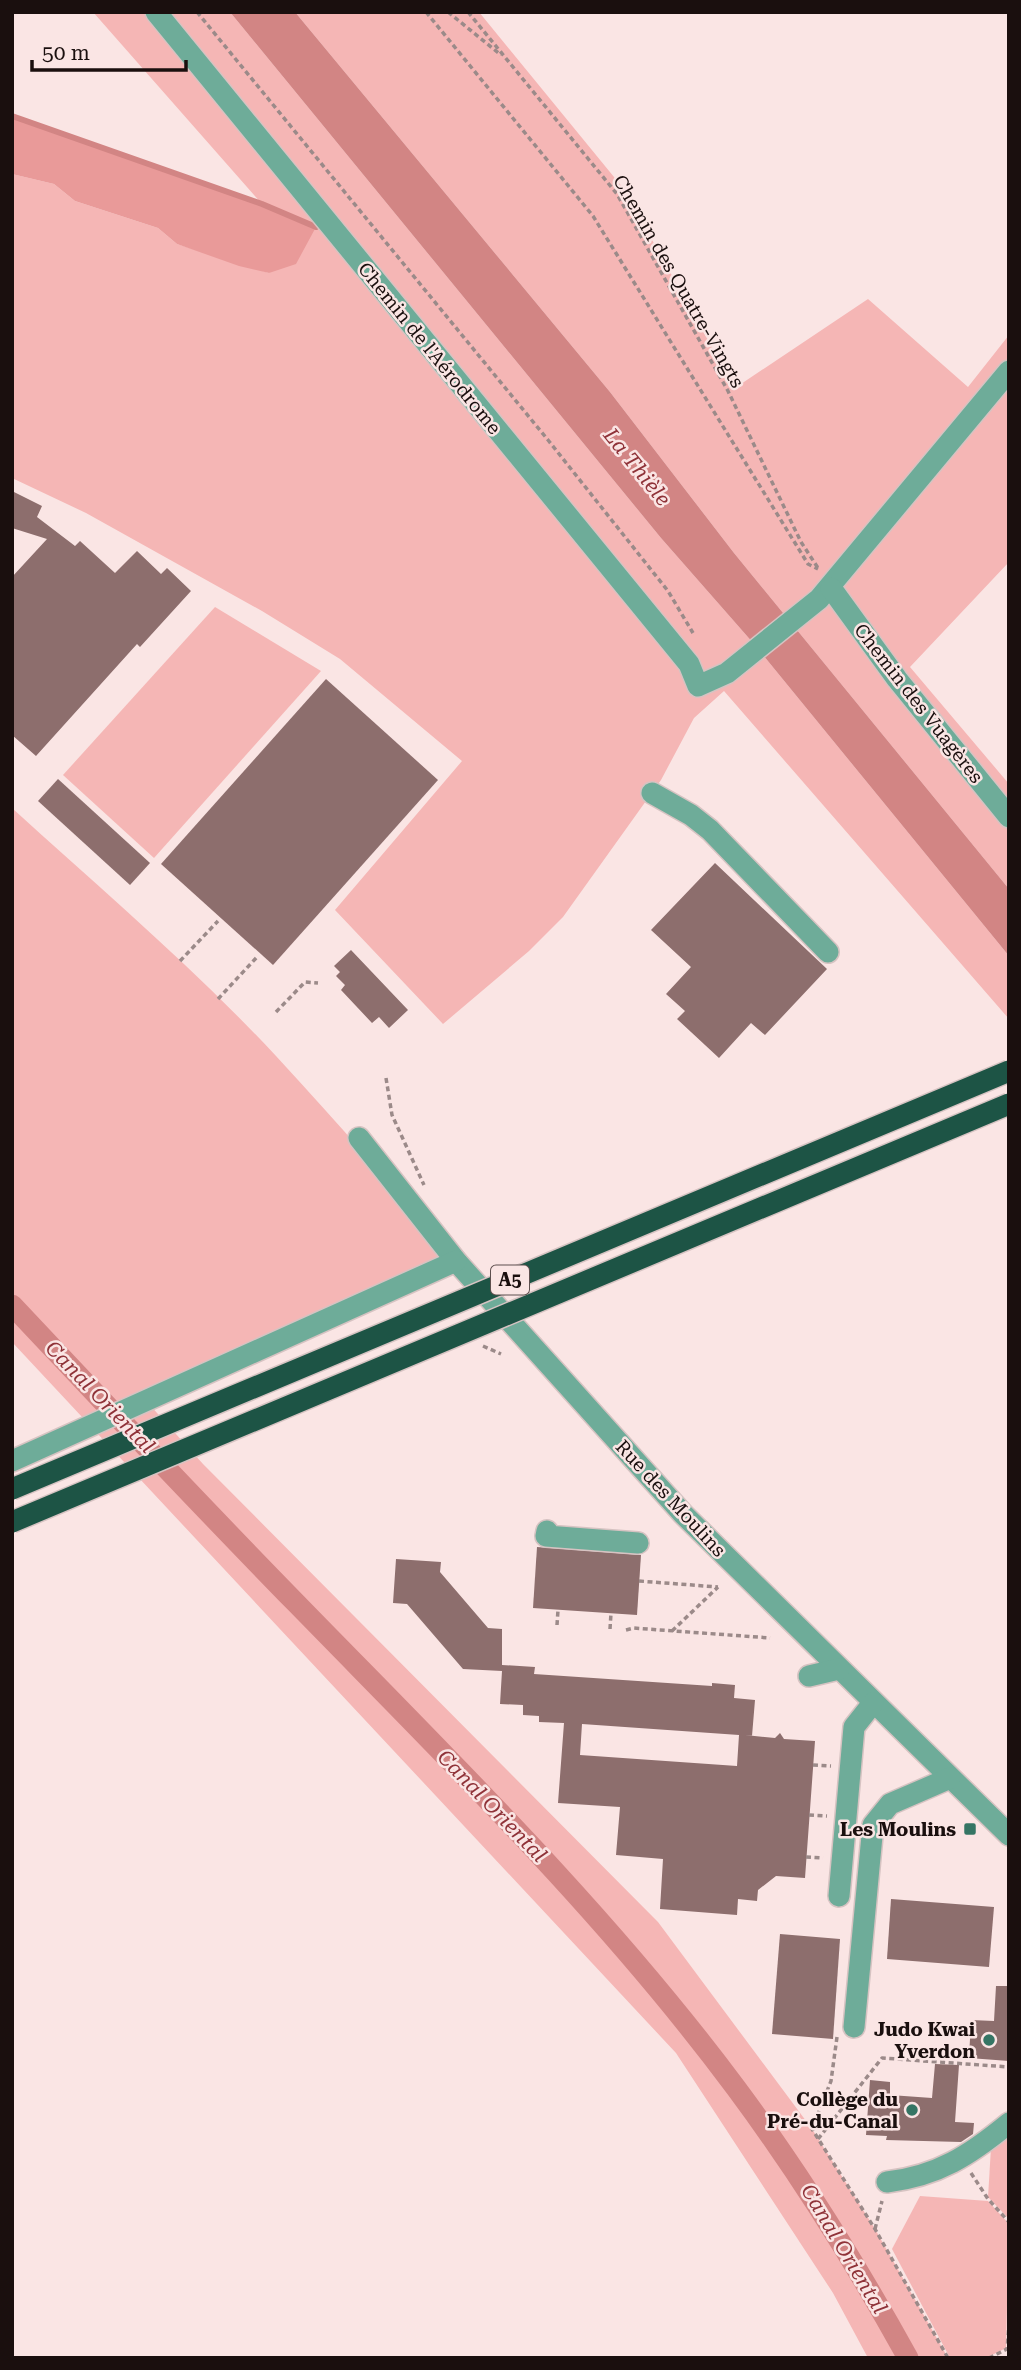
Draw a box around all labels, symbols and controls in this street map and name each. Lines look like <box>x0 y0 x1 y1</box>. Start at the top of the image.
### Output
scale bar <box>32 28 186 72</box>
text: 50 m <box>42 41 90 65</box>
street label: Chemin des Quatre-Vingts <box>608 171 749 392</box>
street label: Chemin de l'Aérodrome <box>353 258 506 439</box>
water label: La Thièle <box>598 423 675 511</box>
street label: Chemin des Vuagères <box>849 619 988 788</box>
road number: A5 <box>491 1266 529 1294</box>
water label: Canal Oriental <box>40 1336 160 1458</box>
street label: Rue des Moulins <box>611 1435 731 1561</box>
water label: Canal Oriental <box>432 1745 552 1867</box>
place label: Les Moulins <box>840 1818 956 1841</box>
marker: Les Moulins <box>962 1821 978 1837</box>
place label: Judo Kwai Yverdon <box>874 2018 975 2063</box>
marker: Judo Kwai Yverdon <box>981 2032 997 2048</box>
place label: Collège du Pré-du-Canal <box>767 2088 898 2133</box>
marker: Collège du Pré-du-Canal <box>904 2102 920 2118</box>
water label: Canal Oriental <box>796 2180 892 2318</box>

